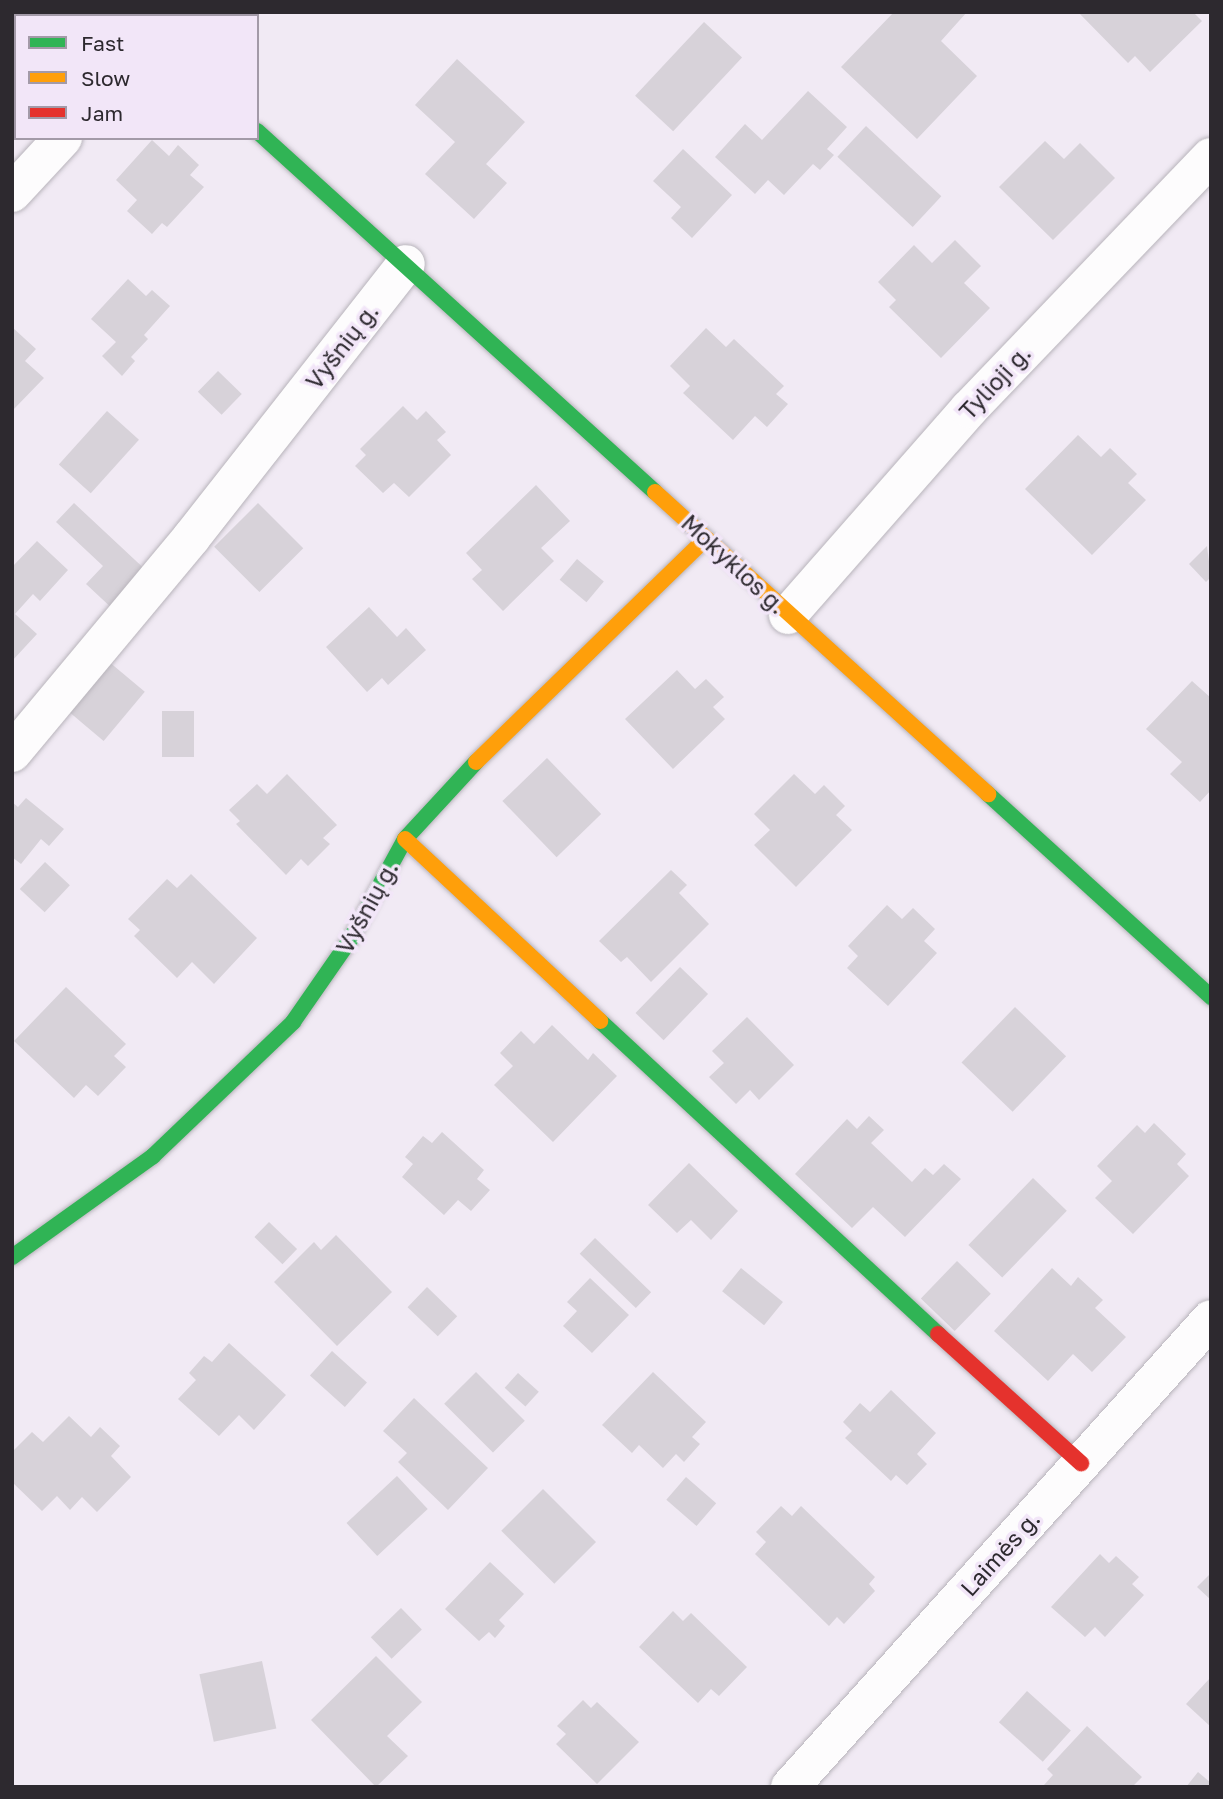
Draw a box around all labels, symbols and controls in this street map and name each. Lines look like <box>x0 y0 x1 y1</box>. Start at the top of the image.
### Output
legend <box>14 14 259 140</box>
text: Fast <box>81 30 124 56</box>
text: Slow <box>81 65 130 91</box>
text: Jam <box>81 100 123 126</box>
street label: Vyšnių g. <box>300 298 384 394</box>
street label: Tylioji g. <box>954 339 1036 425</box>
street label: Mokyklos g. <box>676 509 792 619</box>
street label: Vyšnių g. <box>330 856 404 958</box>
street label: Laimės g. <box>955 1505 1045 1601</box>

